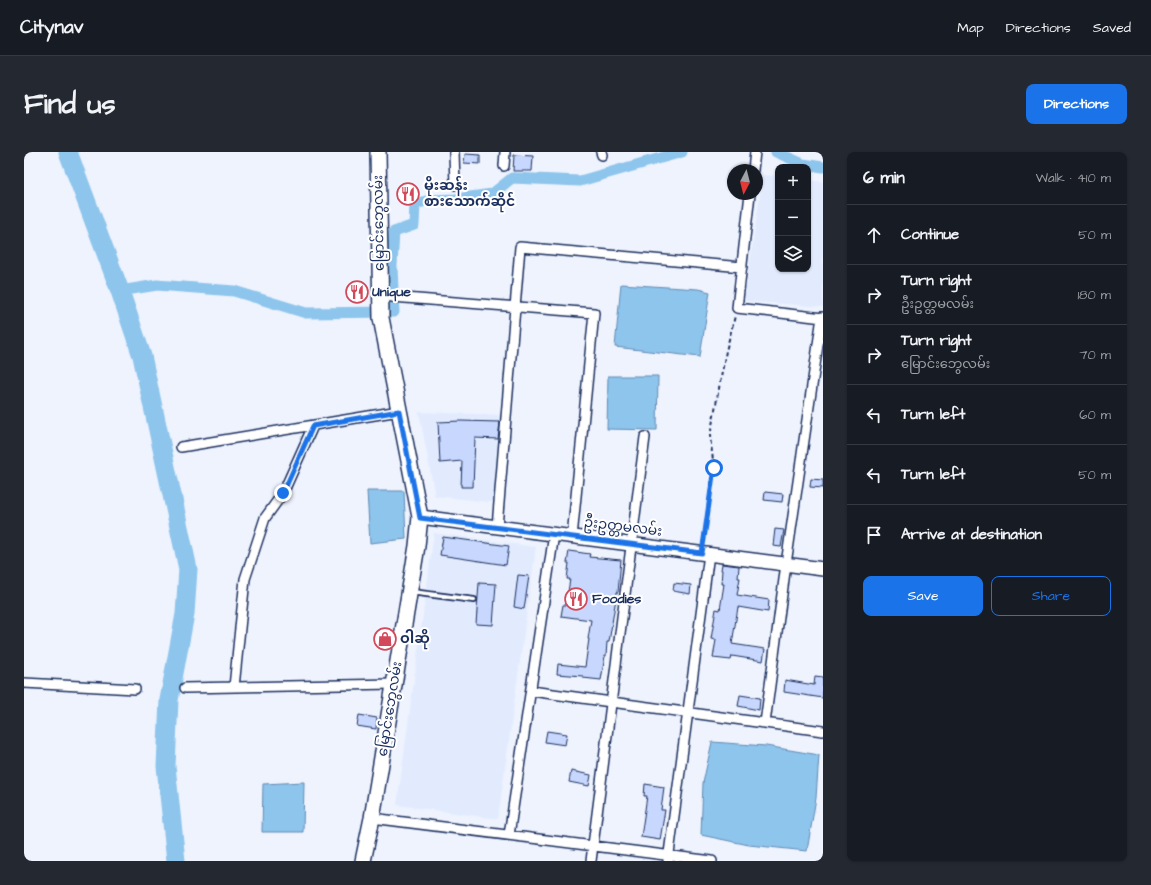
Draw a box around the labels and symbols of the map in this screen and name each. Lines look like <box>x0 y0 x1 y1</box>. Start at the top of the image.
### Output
north arrow <box>727 164 763 200</box>
street label: မြောင်းဘွေလမ်း <box>367 175 391 271</box>
place label: မိုးဆန်း စားသောက်ဆိုင် <box>424 175 515 213</box>
restaurant icon: မိုးဆန်း စားသောက်ဆိုင် <box>395 181 421 207</box>
restaurant icon: Unique <box>344 279 370 305</box>
place label: Unique <box>372 282 411 302</box>
route start <box>705 459 723 477</box>
route end <box>274 484 292 502</box>
street label: ဦးဥတ္တမလမ်း <box>583 511 663 543</box>
restaurant icon: Foodies <box>563 586 589 612</box>
place label: Foodies <box>592 589 641 609</box>
shop icon: ဝါဆို <box>372 626 398 652</box>
place label: ဝါဆို <box>400 628 430 650</box>
street label: မြောင်းဘွေလမ်း <box>372 660 408 758</box>

